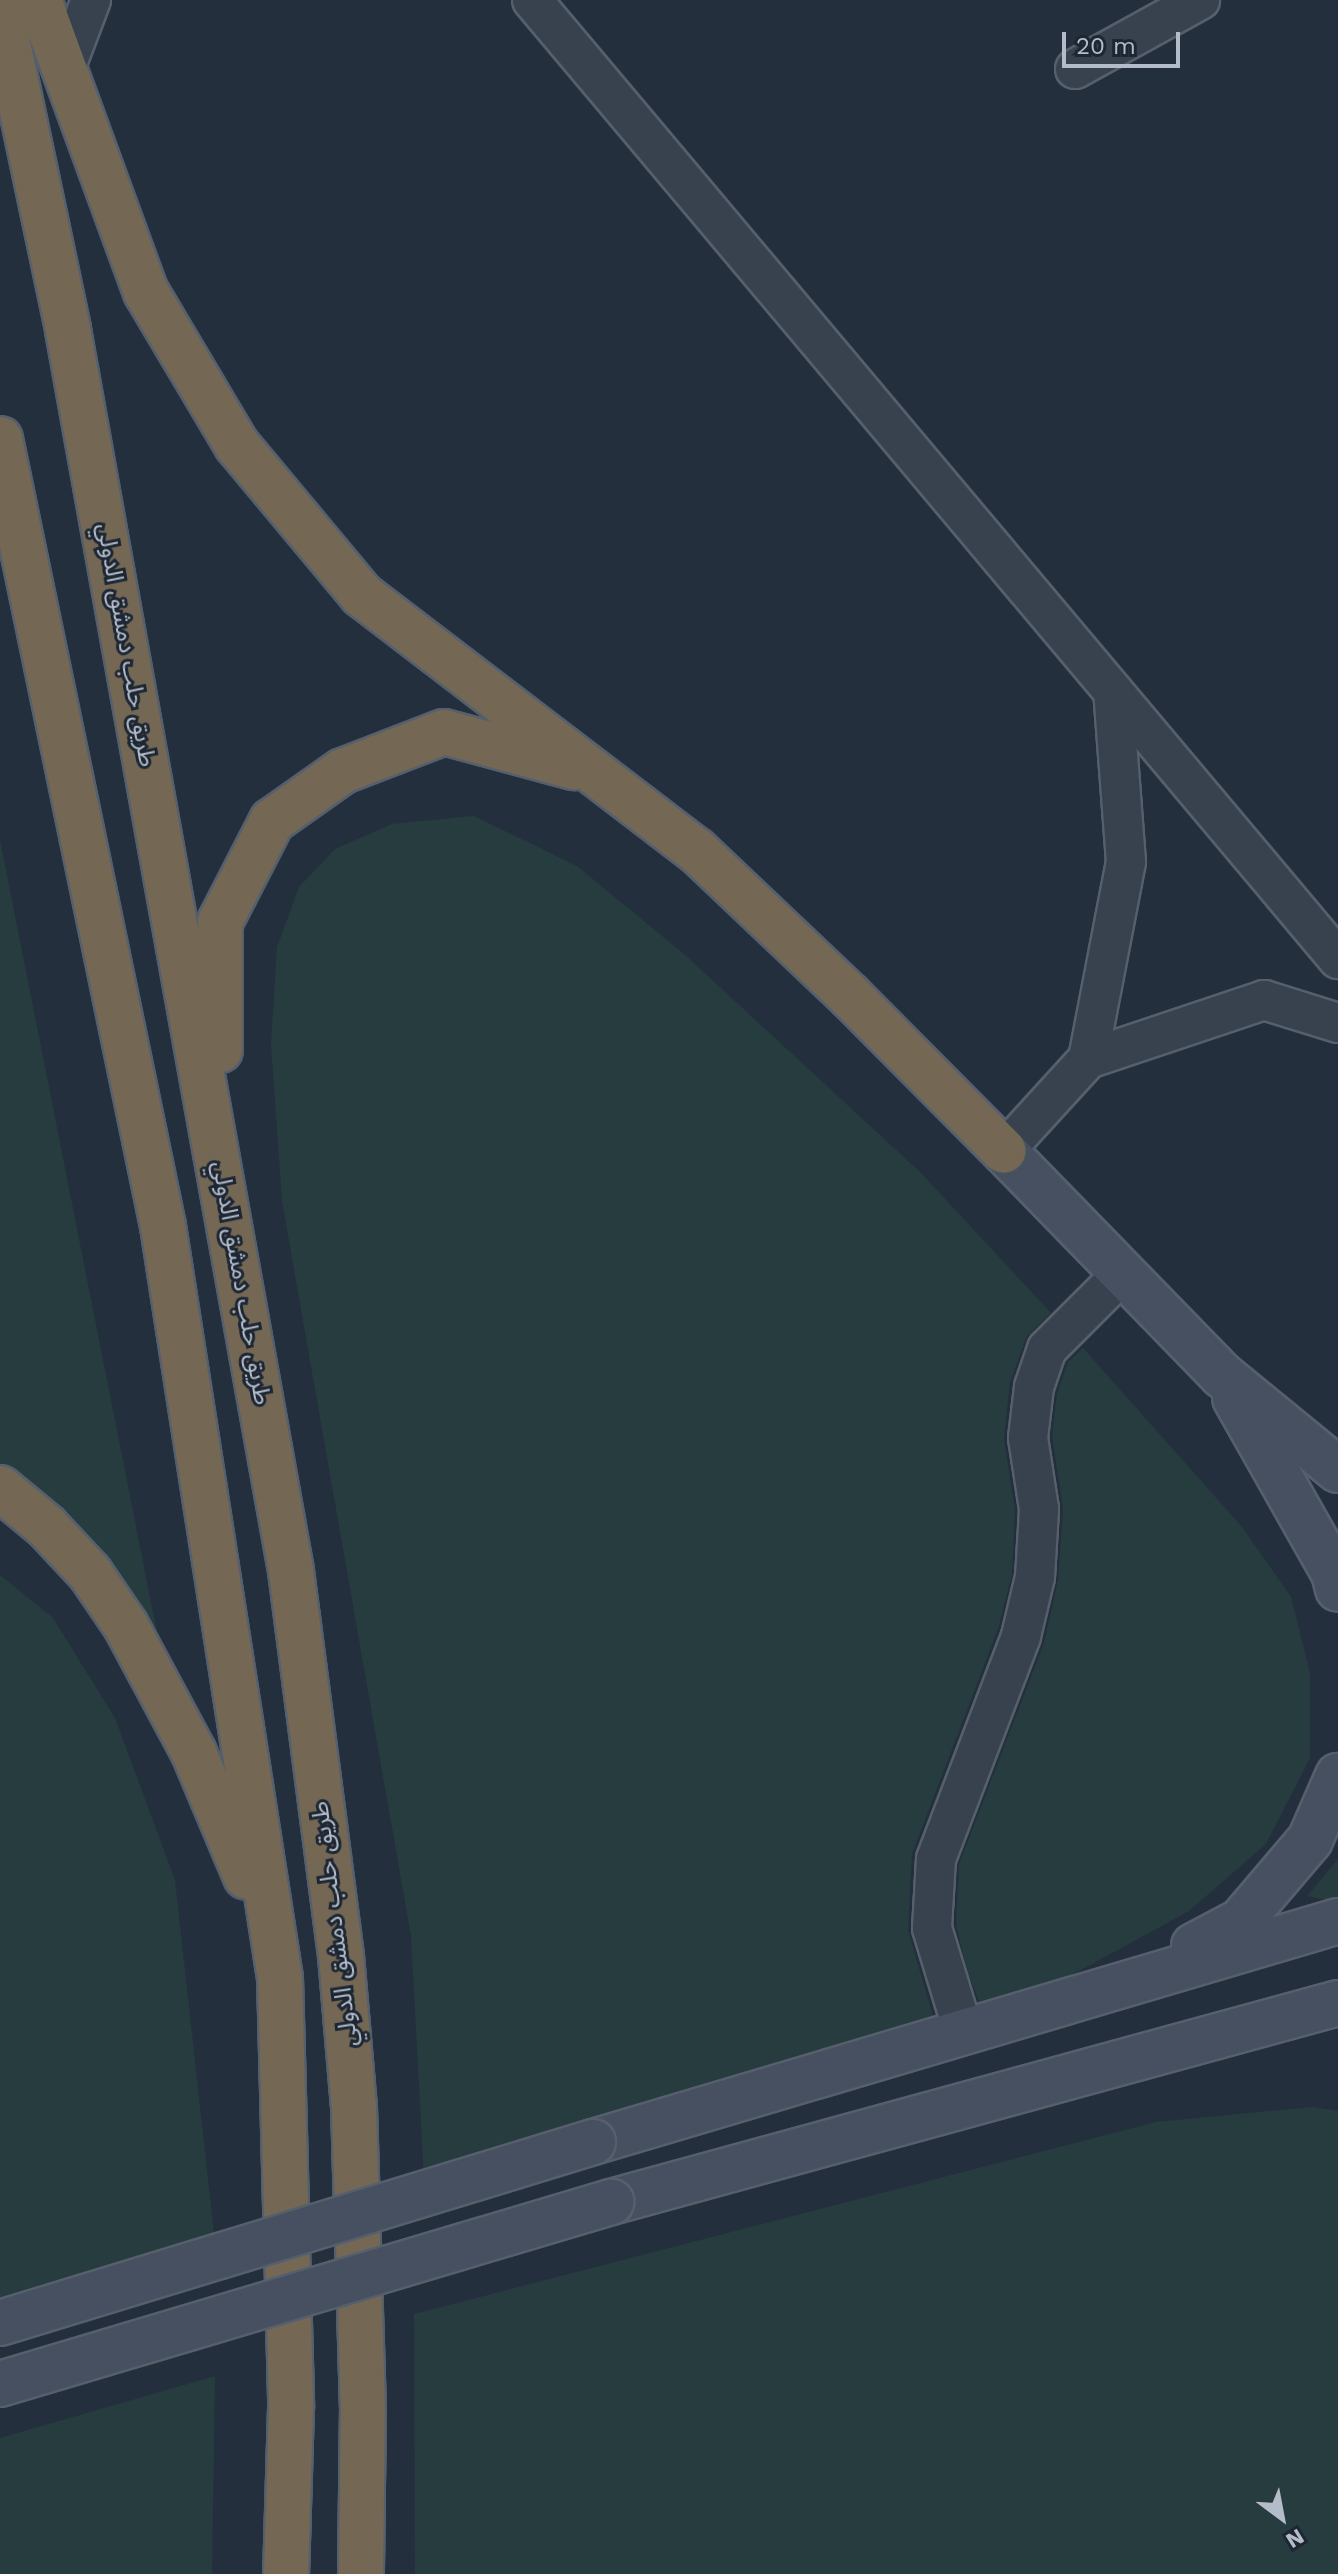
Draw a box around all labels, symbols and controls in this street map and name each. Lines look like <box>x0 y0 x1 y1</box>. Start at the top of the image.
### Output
scale bar <box>1066 16 1184 66</box>
text: 20 m <box>1076 32 1136 60</box>
street label: طريق حلب دمشق الدولي <box>90 521 162 769</box>
street label: طريق حلب دمشق الدولي <box>205 1159 277 1407</box>
street label: طريق حلب دمشق الدولي <box>306 1800 364 2048</box>
north arrow <box>1242 2478 1322 2558</box>
text: N <box>1281 2524 1309 2554</box>

